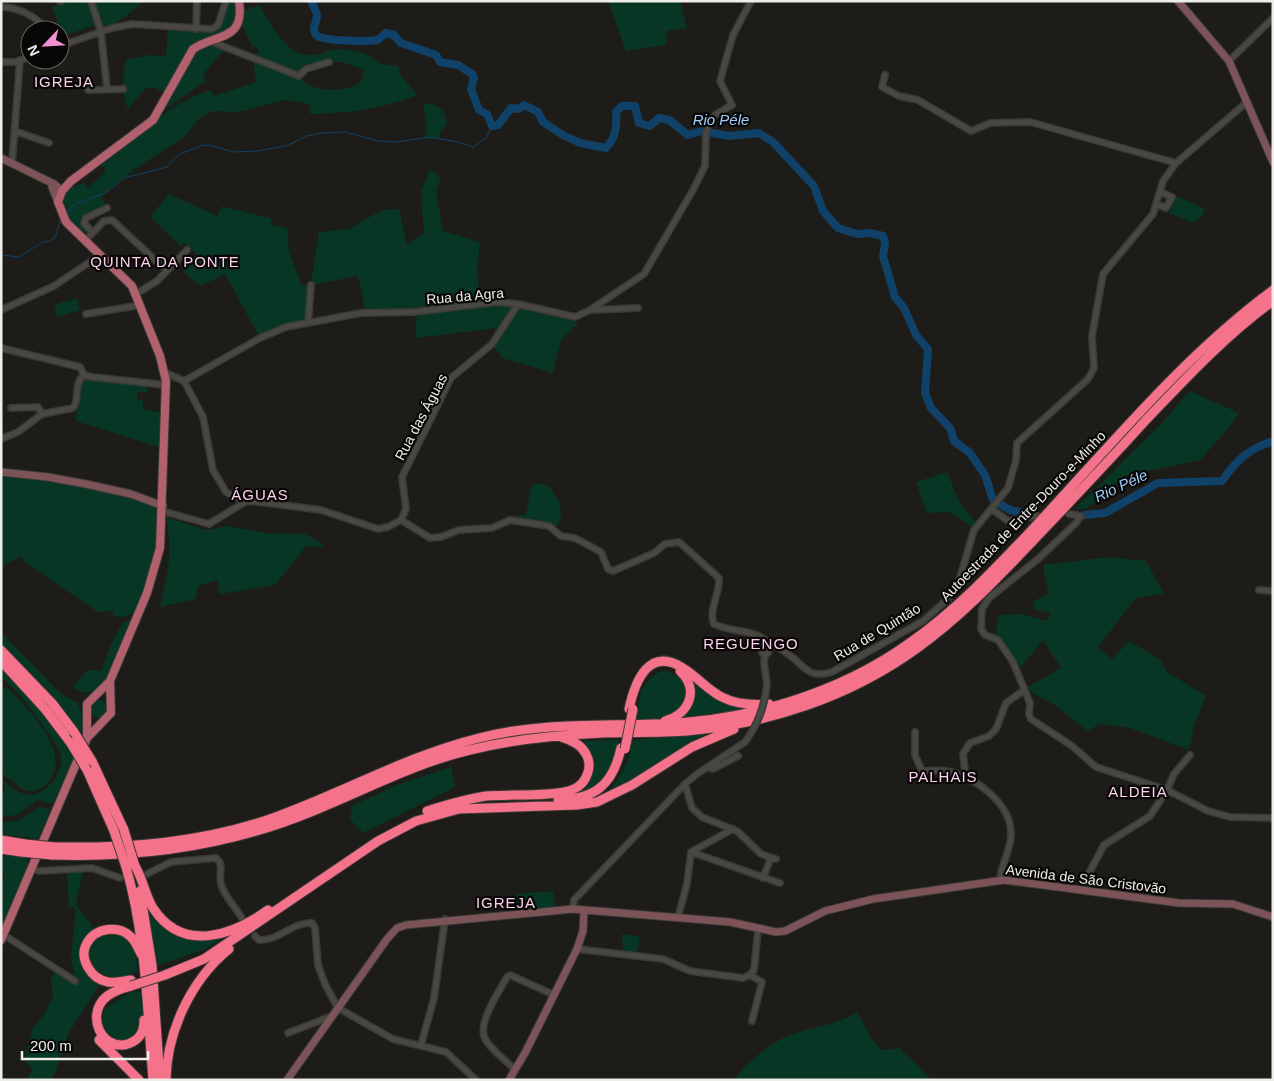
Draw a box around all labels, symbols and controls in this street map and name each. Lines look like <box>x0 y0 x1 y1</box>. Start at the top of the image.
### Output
north arrow <box>20 20 70 70</box>
text: N <box>24 43 43 58</box>
district label: IGREJA <box>34 73 94 90</box>
water label: Rio Péle <box>693 111 749 128</box>
district label: QUINTA DA PONTE <box>90 253 240 270</box>
street label: Rua da Agra <box>426 285 505 307</box>
street label: Rua das Águas <box>391 371 451 463</box>
street label: Autoestrada de Entre-Douro-e-Minho <box>937 427 1109 604</box>
water label: Rio Péle <box>1092 466 1150 505</box>
district label: ÁGUAS <box>231 486 289 503</box>
street label: Rua de Quintão <box>831 600 923 664</box>
district label: REGUENGO <box>703 635 799 652</box>
district label: PALHAIS <box>908 768 978 785</box>
district label: ALDEIA <box>1108 783 1168 800</box>
street label: Avenida de São Cristovão <box>1005 861 1167 897</box>
district label: IGREJA <box>476 894 536 911</box>
scale bar <box>22 1028 149 1060</box>
text: 200 m <box>30 1037 72 1054</box>

